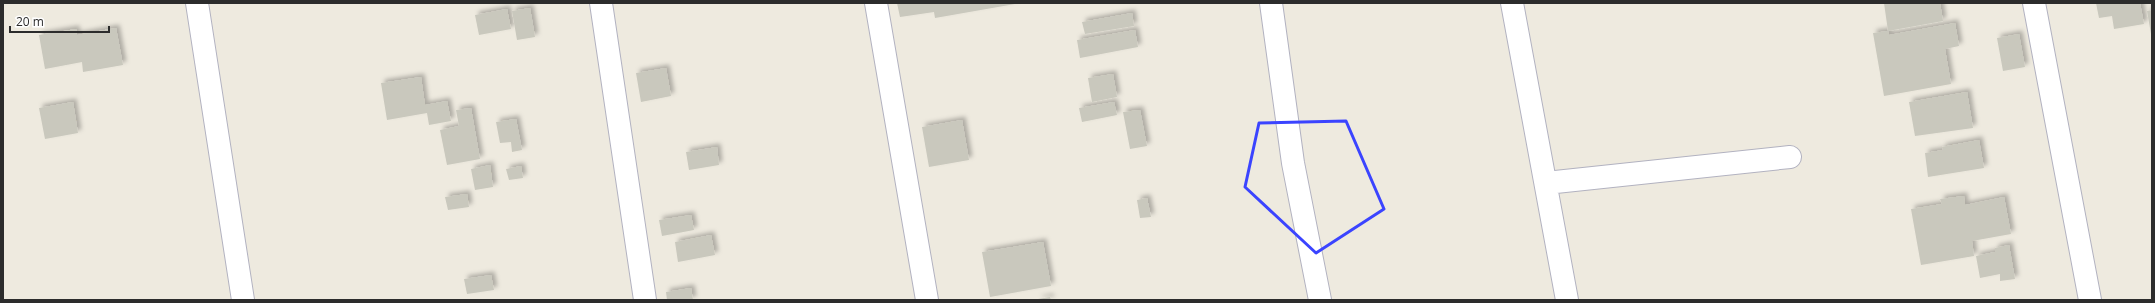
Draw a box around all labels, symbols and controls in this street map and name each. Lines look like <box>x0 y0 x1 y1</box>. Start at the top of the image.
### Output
scale bar <box>10 8 109 34</box>
text: 20 m <box>16 13 44 30</box>

